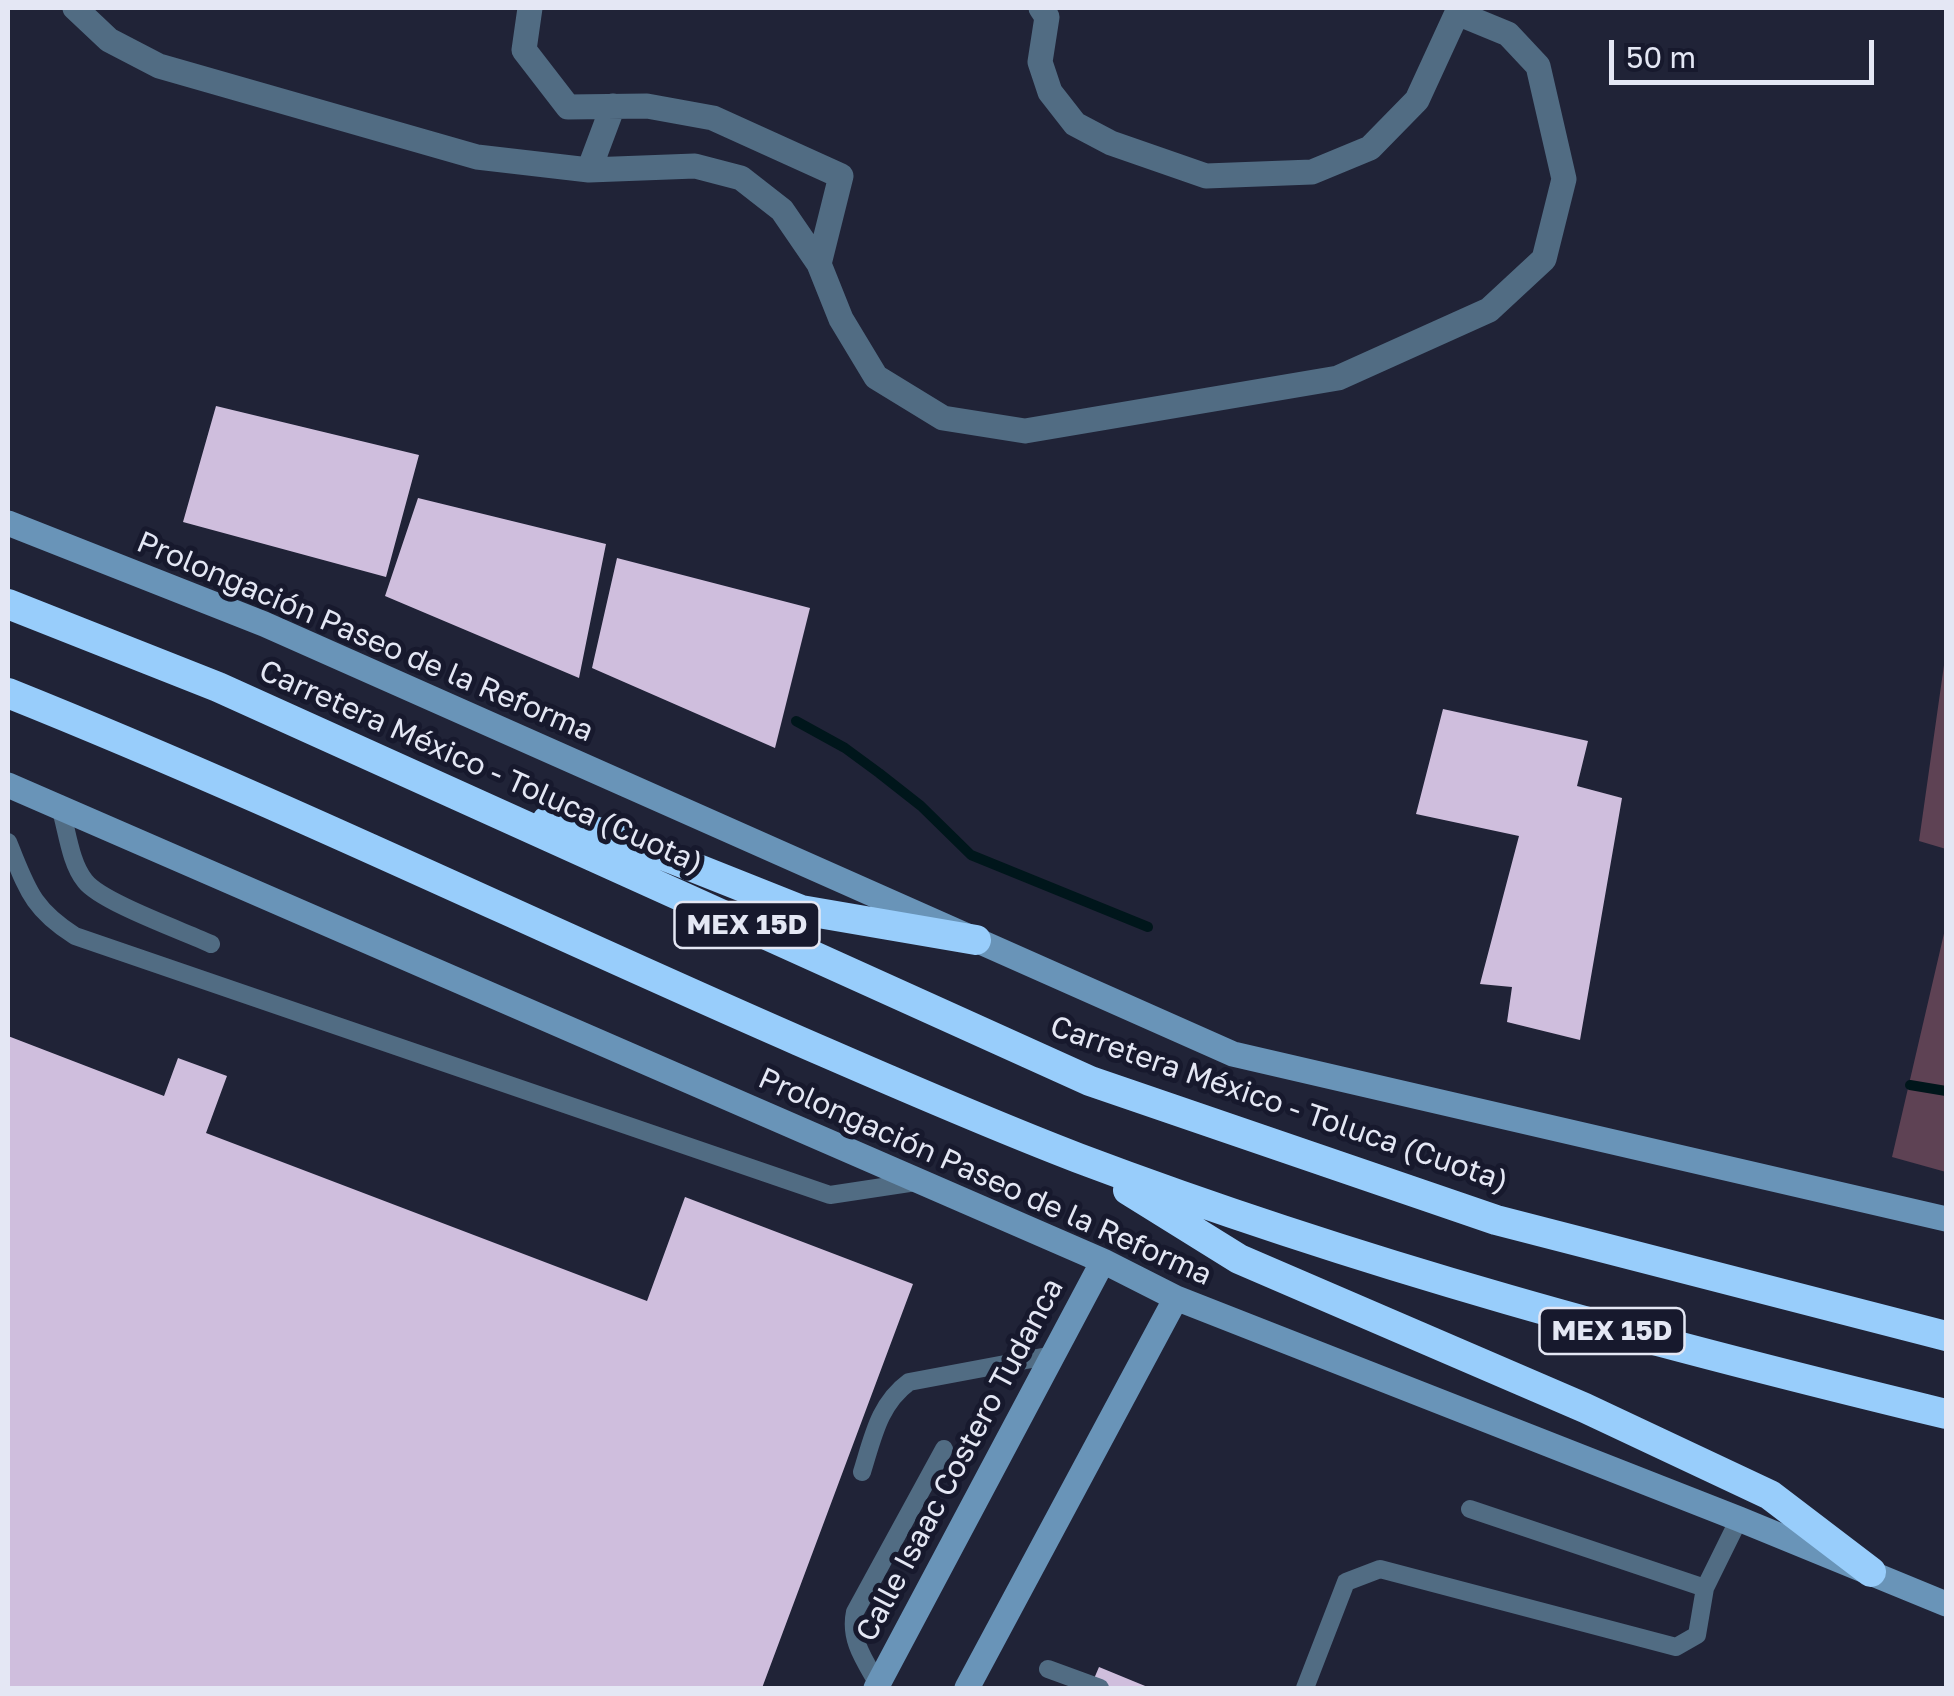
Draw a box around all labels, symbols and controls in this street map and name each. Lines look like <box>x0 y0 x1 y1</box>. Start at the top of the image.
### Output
scale bar <box>1614 20 1879 82</box>
text: 50 m <box>1626 39 1696 75</box>
street label: Prolongación Paseo de la Reforma <box>131 524 599 750</box>
street label: Carretera México - Toluca (Cuota) <box>254 653 708 881</box>
road number: MEX 15D <box>674 902 820 948</box>
street label: Carretera México - Toluca (Cuota) <box>1045 1009 1513 1199</box>
street label: Prolongación Paseo de la Reforma <box>753 1060 1217 1294</box>
street label: Calle Isaac Costero Tudanca <box>849 1272 1071 1648</box>
road number: MEX 15D <box>1540 1308 1684 1354</box>

